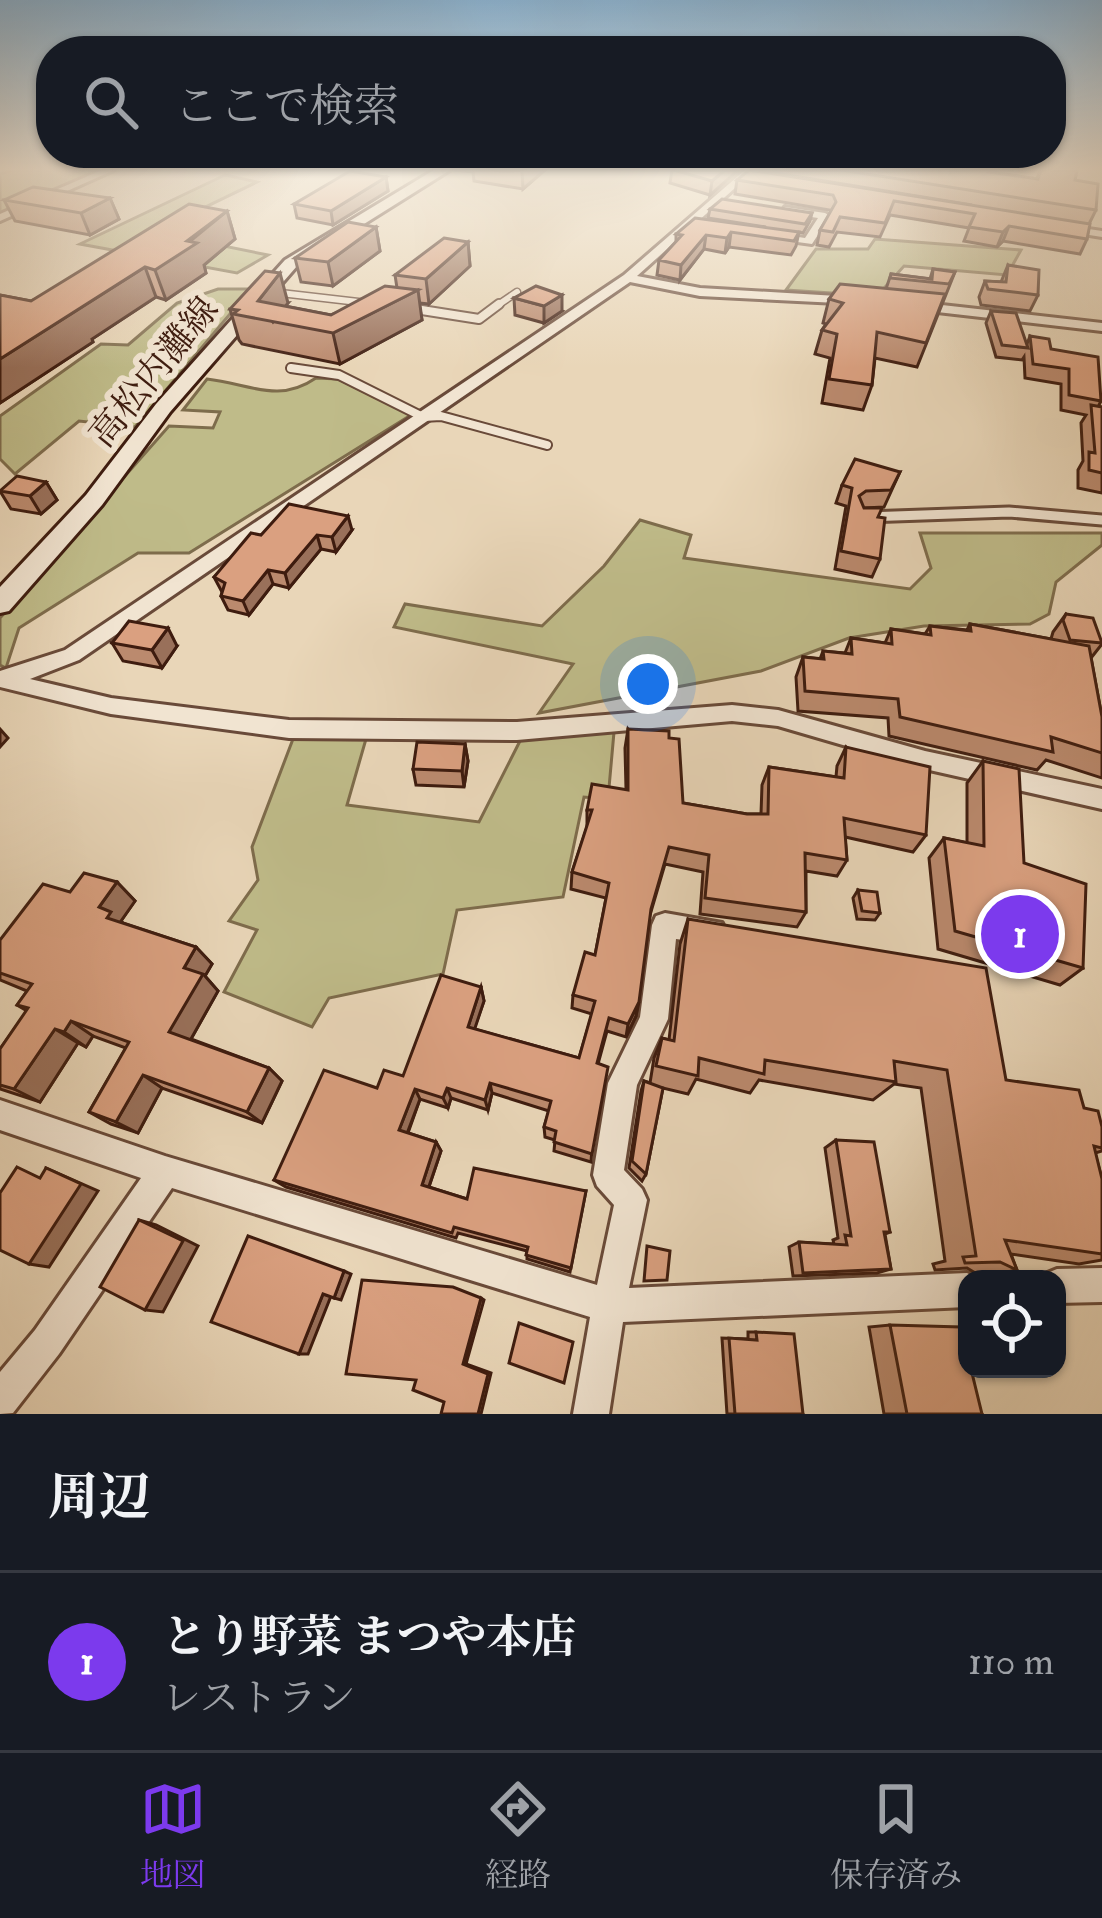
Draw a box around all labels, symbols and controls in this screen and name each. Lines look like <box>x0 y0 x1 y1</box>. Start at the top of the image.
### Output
search box <box>36 36 1066 168</box>
icon: search <box>78 69 144 135</box>
text: ここで検索 <box>174 79 399 135</box>
street label: 高松内灘線 <box>80 288 228 456</box>
your location <box>618 654 678 714</box>
pin: 1 <box>981 889 1059 979</box>
map controls <box>958 1270 1066 1378</box>
button: locate <box>958 1270 1066 1378</box>
text: 周辺 <box>48 1466 150 1530</box>
text: とり野菜 まつや本店 <box>162 1610 576 1666</box>
text: 1 <box>80 1637 94 1686</box>
text: 110 m <box>968 1637 1054 1686</box>
text: レストラン <box>162 1674 356 1723</box>
tab: 地図 <box>140 1776 206 1896</box>
tab: 経路 <box>485 1776 551 1896</box>
tab: 保存済み <box>830 1776 962 1896</box>

